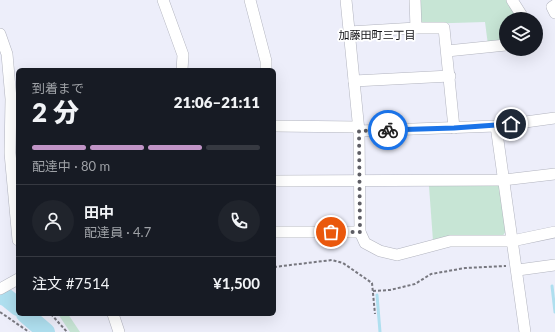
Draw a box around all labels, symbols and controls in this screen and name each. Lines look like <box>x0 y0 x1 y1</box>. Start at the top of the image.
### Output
map controls <box>499 12 543 56</box>
button: layers <box>499 12 543 56</box>
district label: 加藤田町三丁目 <box>339 28 416 41</box>
text: 到着まで <box>32 80 84 96</box>
text: 21:06–21:11 <box>174 93 260 111</box>
text: 2 分 <box>32 96 79 128</box>
pin <box>494 107 528 141</box>
courier <box>368 110 408 150</box>
icon: home <box>500 113 522 135</box>
icon: bike <box>377 119 399 141</box>
text: 配達中 · 80 m <box>32 158 110 174</box>
button: person <box>32 200 74 242</box>
button: phone <box>218 200 260 242</box>
text: 田中 <box>84 203 114 221</box>
pin <box>314 215 348 249</box>
icon: bag <box>320 221 342 243</box>
text: 配達員 · 4.7 <box>84 224 151 240</box>
text: 注文 #7514 <box>32 274 109 292</box>
text: ¥1,500 <box>213 274 260 292</box>

